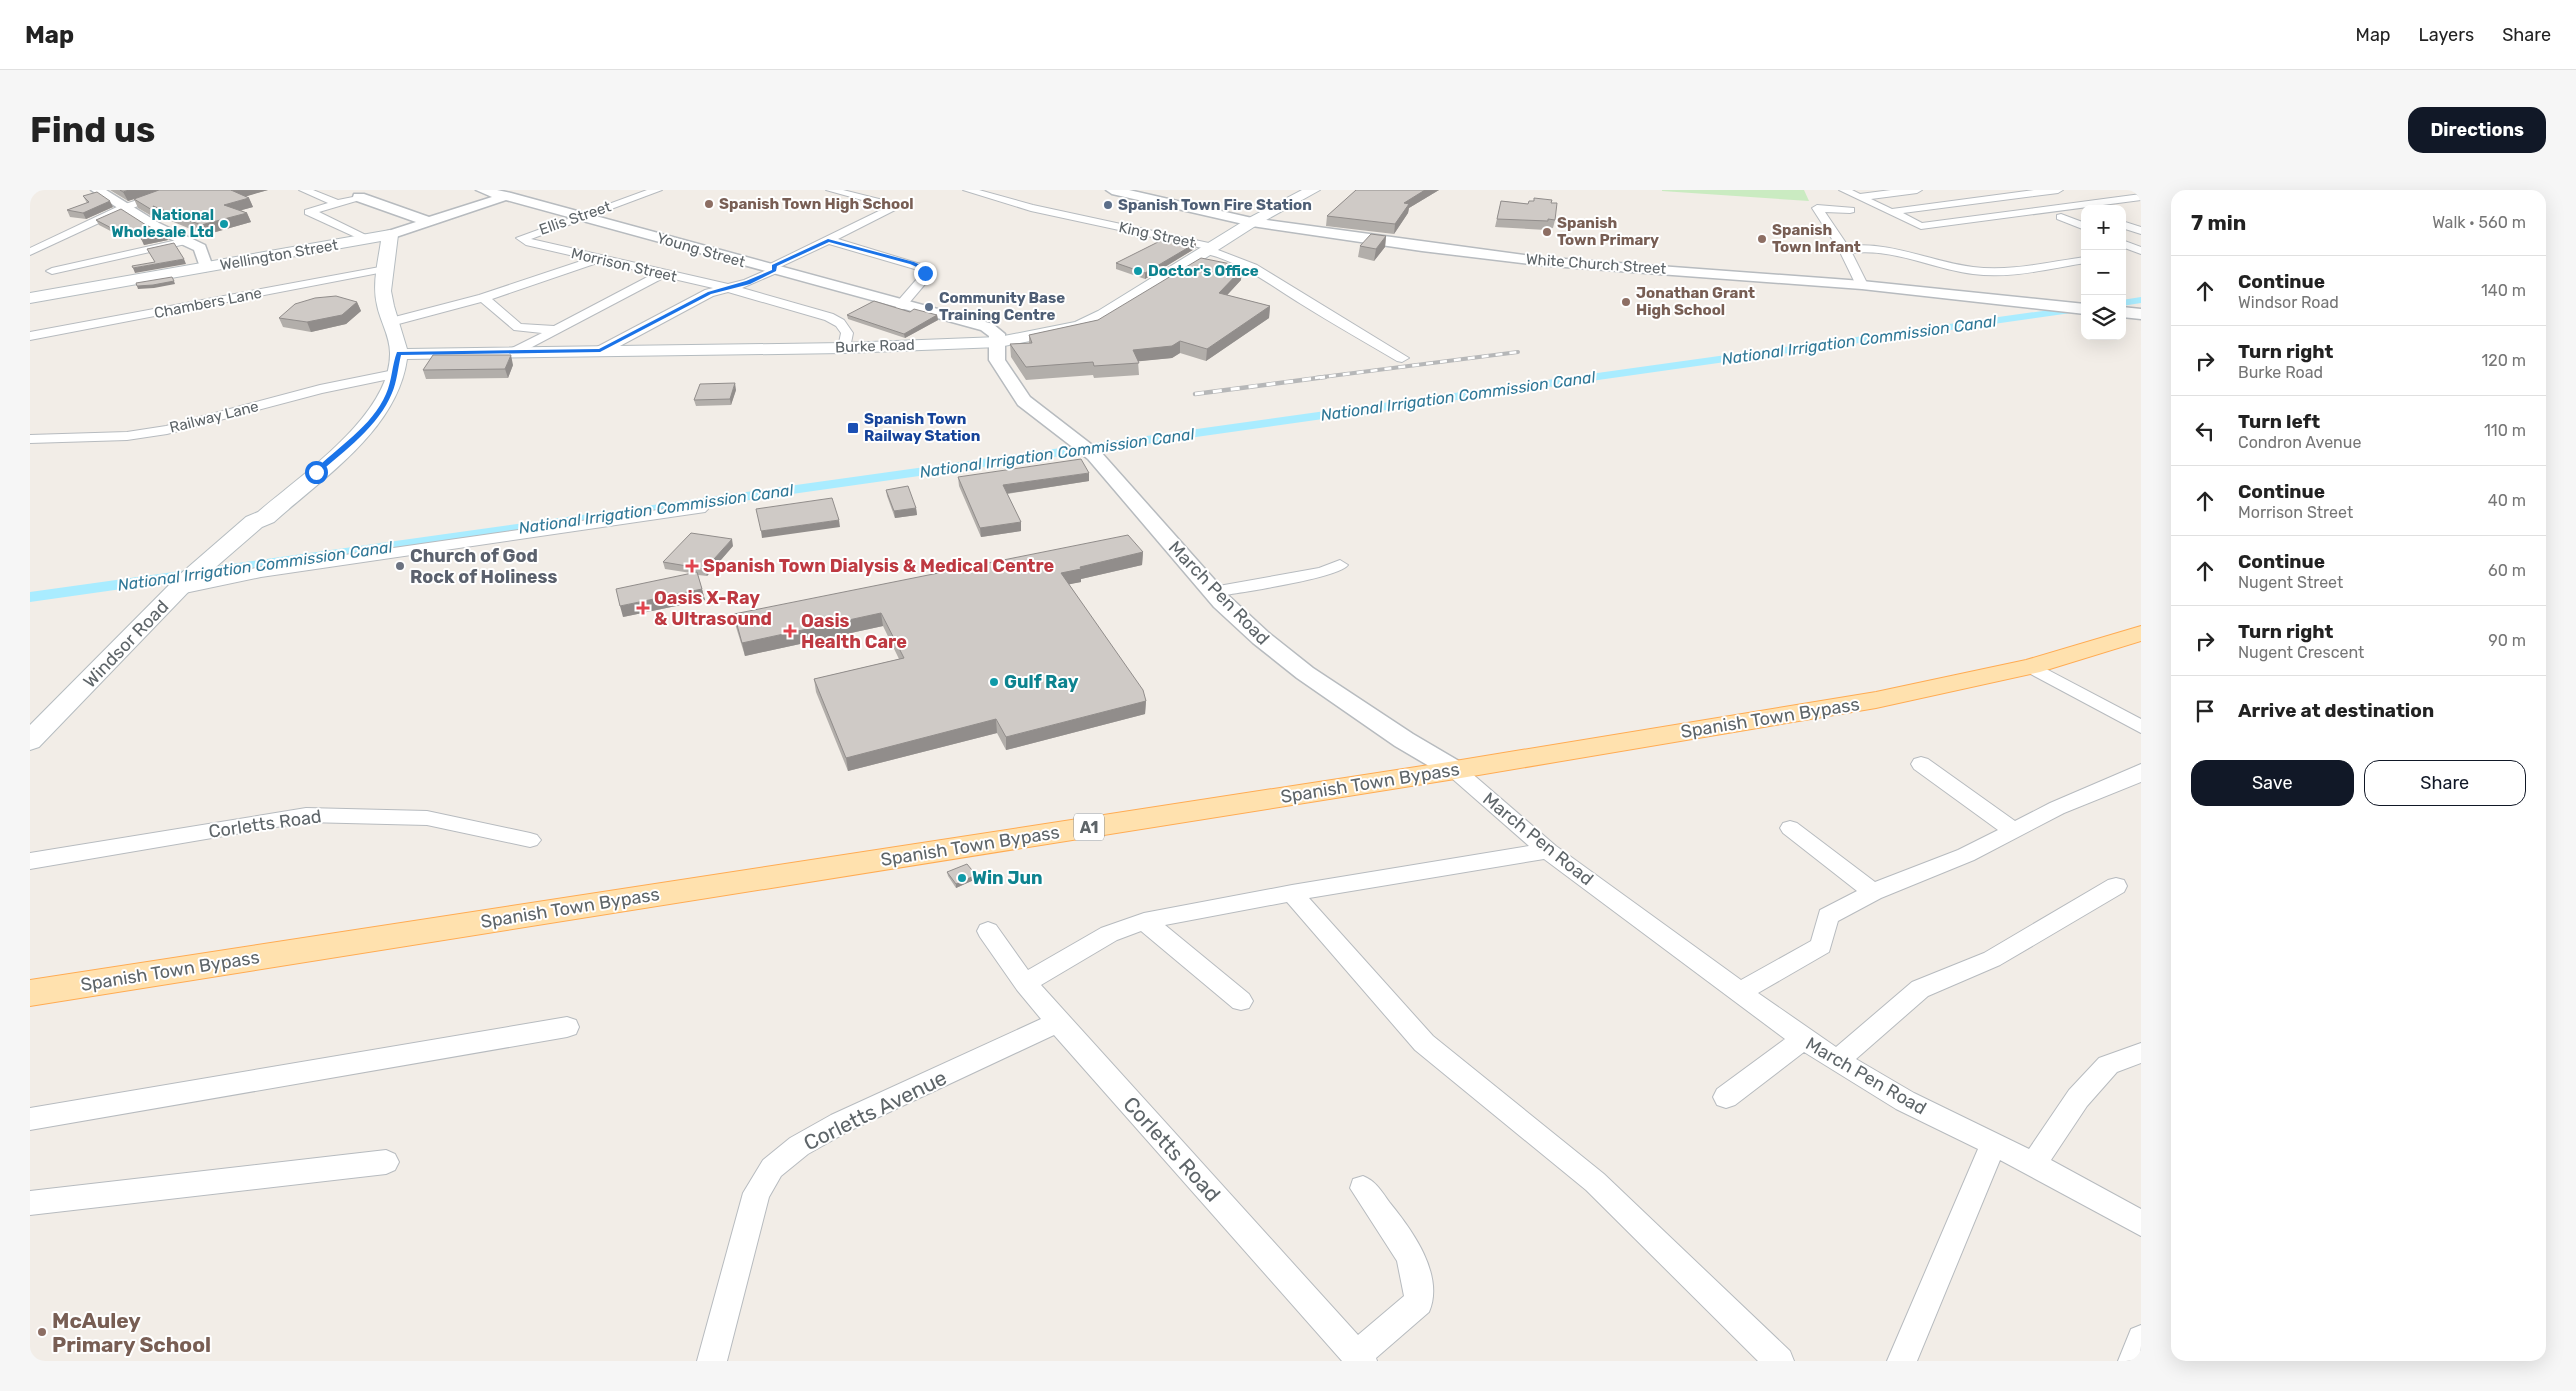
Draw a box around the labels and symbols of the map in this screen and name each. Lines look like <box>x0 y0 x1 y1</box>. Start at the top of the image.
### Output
place label: Spanish Town High School <box>719 195 914 213</box>
place label: Spanish Town Fire Station <box>1118 196 1312 214</box>
street label: Ellis Street <box>537 197 613 239</box>
marker: Spanish Town High School <box>703 198 715 210</box>
marker: Spanish Town Fire Station <box>1102 199 1114 211</box>
place label: National Wholesale Ltd <box>111 206 214 241</box>
place label: Spanish Town Primary <box>1557 214 1659 249</box>
marker: National Wholesale Ltd <box>218 218 230 230</box>
street label: King Street <box>1117 218 1197 252</box>
place label: Spanish Town Infant <box>1772 221 1861 256</box>
marker: Spanish Town Primary <box>1541 226 1553 238</box>
street label: Young Street <box>655 229 747 271</box>
marker: Spanish Town Infant <box>1756 233 1768 245</box>
street label: Wellington Street <box>219 236 340 274</box>
street label: Morrison Street <box>569 244 679 286</box>
street label: White Church Street <box>1525 250 1667 278</box>
route end <box>914 262 937 285</box>
place label: Doctor's Office <box>1148 262 1259 280</box>
marker: Doctor's Office <box>1132 265 1144 277</box>
street label: Chambers Lane <box>153 284 263 322</box>
place label: Jonathan Grant High School <box>1636 284 1755 319</box>
place label: Community Base Training Centre <box>939 289 1065 324</box>
marker: Jonathan Grant High School <box>1620 296 1632 308</box>
marker: Community Base Training Centre <box>923 301 935 313</box>
water label: National Irrigation Commission Canal <box>1720 311 1999 369</box>
street label: Burke Road <box>835 336 915 356</box>
water label: National Irrigation Commission Canal <box>1319 367 1598 425</box>
street label: Railway Lane <box>168 397 260 437</box>
place label: Spanish Town Railway Station <box>864 410 980 445</box>
marker: Spanish Town Railway Station <box>846 421 860 435</box>
water label: National Irrigation Commission Canal <box>918 424 1197 482</box>
route start <box>305 461 328 484</box>
water label: National Irrigation Commission Canal <box>517 480 796 538</box>
water label: National Irrigation Commission Canal <box>116 537 395 595</box>
street label: March Pen Road <box>1164 537 1274 649</box>
place label: Church of God Rock of Holiness <box>410 545 557 588</box>
place label: Spanish Town Dialysis & Medical Centre <box>703 555 1055 577</box>
marker: Spanish Town Dialysis & Medical Centre <box>685 559 699 573</box>
marker: Church of God Rock of Holiness <box>394 560 406 572</box>
place label: Oasis X-Ray & Ultrasound <box>654 587 772 630</box>
street label: Windsor Road <box>79 596 173 692</box>
marker: Oasis X-Ray & Ultrasound <box>636 601 650 615</box>
place label: Oasis Health Care <box>801 610 907 653</box>
marker: Oasis Health Care <box>783 624 797 638</box>
place label: Gulf Ray <box>1004 671 1079 693</box>
marker: Gulf Ray <box>988 676 1000 688</box>
street label: Spanish Town Bypass <box>1679 693 1861 743</box>
street label: Spanish Town Bypass <box>1279 758 1461 808</box>
street label: March Pen Road <box>1478 788 1598 890</box>
street label: Corletts Road <box>207 805 323 843</box>
road number: A1 <box>1074 814 1104 840</box>
street label: Spanish Town Bypass <box>879 821 1061 871</box>
place label: Win Jun <box>972 867 1043 889</box>
marker: Win Jun <box>956 872 968 884</box>
street label: Spanish Town Bypass <box>479 883 661 933</box>
street label: Spanish Town Bypass <box>79 946 261 996</box>
street label: March Pen Road <box>1802 1033 1930 1119</box>
street label: Corletts Avenue <box>799 1065 951 1155</box>
street label: Corletts Road <box>1118 1091 1226 1207</box>
place label: McAuley Primary School <box>52 1308 211 1357</box>
marker: McAuley Primary School <box>36 1326 48 1338</box>

